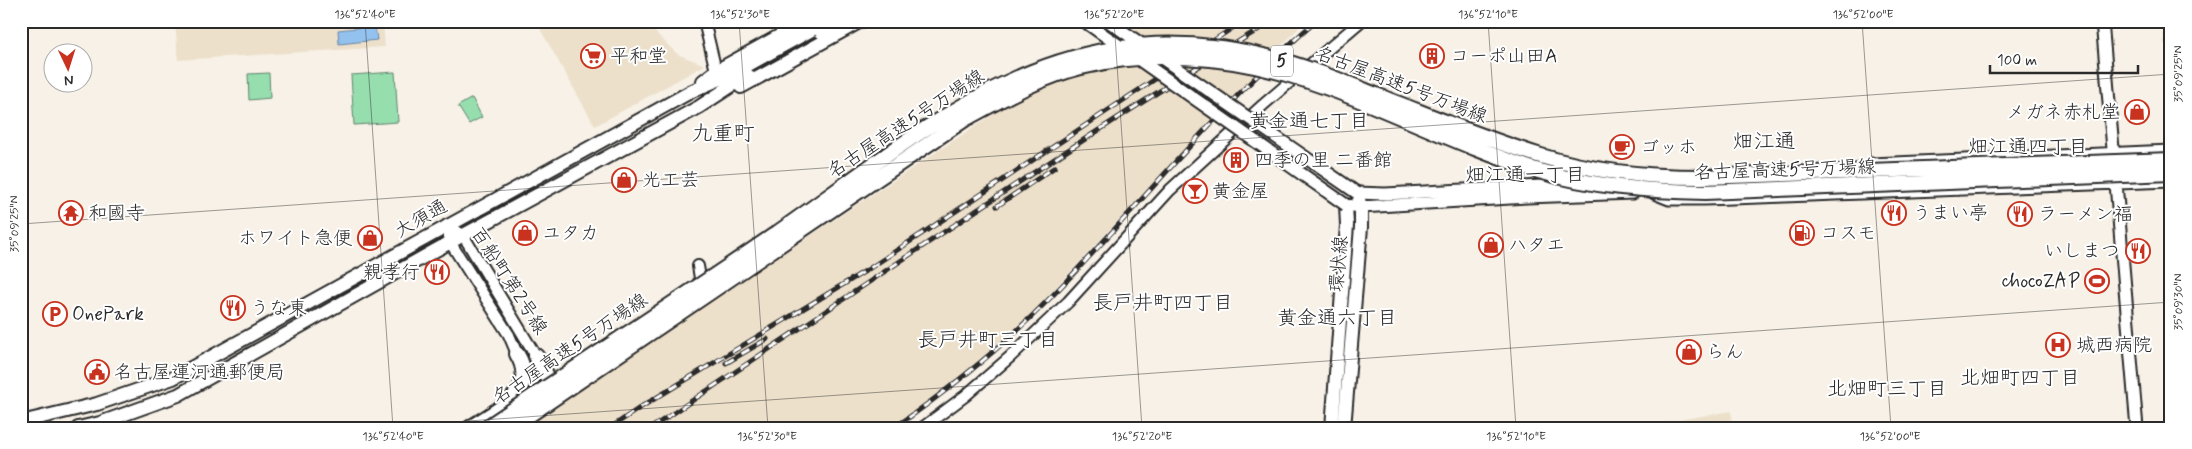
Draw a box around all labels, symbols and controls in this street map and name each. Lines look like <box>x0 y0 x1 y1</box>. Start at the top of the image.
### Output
text: 136°52'40"E <box>334 7 396 23</box>
text: 136°52'30"E <box>710 7 770 23</box>
text: 136°52'20"E <box>1084 7 1144 23</box>
text: 136°52'10"E <box>1458 7 1518 23</box>
text: 136°52'00"E <box>1832 7 1894 23</box>
street label: 名古屋高速5号万場線 <box>1311 41 1491 129</box>
north arrow <box>42 42 92 92</box>
scale bar <box>1990 42 2137 74</box>
supermarket icon: 平和堂 <box>580 43 606 69</box>
building icon: コーポ山田A <box>1419 43 1445 69</box>
place label: 平和堂 <box>610 44 667 69</box>
place label: コーポ山田A <box>1450 44 1557 69</box>
road number: 5 <box>1271 46 1293 76</box>
text: 35°09'25"N <box>2171 46 2187 102</box>
text: 100 m <box>1997 51 2037 71</box>
street label: 名古屋高速5号万場線 <box>823 64 989 184</box>
text: N <box>64 71 74 89</box>
shop icon: メガネ赤札堂 <box>2124 99 2150 125</box>
place label: メガネ赤札堂 <box>2006 100 2120 125</box>
district label: 黄金通七丁目 <box>1249 108 1369 135</box>
district label: 九重町 <box>692 120 755 148</box>
district label: 畑江通 <box>1733 128 1796 156</box>
cafe icon: ゴッホ <box>1609 134 1635 160</box>
district label: 畑江通四丁目 <box>1968 134 2088 161</box>
place label: ゴッホ <box>1640 135 1697 160</box>
building icon: 四季の里 二番館 <box>1223 147 1249 173</box>
place label: 四季の里 二番館 <box>1254 148 1392 173</box>
street label: 名古屋高速5号万場線 <box>1693 154 1877 186</box>
district label: 畑江通一丁目 <box>1465 162 1585 189</box>
shop icon: 光工芸 <box>611 167 637 193</box>
place label: 光工芸 <box>642 168 699 193</box>
bar icon: 黄金屋 <box>1182 178 1208 204</box>
place label: 黄金屋 <box>1212 179 1269 204</box>
street label: 大須通 <box>390 194 452 244</box>
text: 35°09'25"N <box>7 196 23 252</box>
temple icon: 和國寺 <box>58 200 84 226</box>
restaurant icon: うまい亭 <box>1881 200 1907 226</box>
place label: 和國寺 <box>88 201 145 226</box>
place label: うまい亭 <box>1912 201 1988 226</box>
restaurant icon: ラーメン福 <box>2007 201 2033 227</box>
place label: ラーメン福 <box>2038 202 2133 227</box>
shop icon: ユタカ <box>512 220 538 246</box>
fuel station icon: コスモ <box>1789 220 1815 246</box>
place label: ユタカ <box>542 221 599 246</box>
place label: コスモ <box>1820 221 1876 246</box>
street label: 百船町第2号線 <box>465 222 553 340</box>
shop icon: ホワイト急便 <box>357 225 383 251</box>
place label: ホワイト急便 <box>238 226 353 251</box>
shop icon: ハタエ <box>1478 232 1504 258</box>
place label: ハタエ <box>1508 233 1565 258</box>
street label: 環状線 <box>1324 235 1354 293</box>
restaurant icon: いしまつ <box>2125 238 2151 264</box>
place label: いしまつ <box>2044 239 2120 264</box>
restaurant icon: 親孝行 <box>424 259 450 285</box>
place label: 親孝行 <box>363 260 420 285</box>
sports icon: chocoZAP <box>2084 268 2110 294</box>
place label: chocoZAP <box>2002 269 2081 294</box>
text: 35°09'30"N <box>2171 274 2187 330</box>
street label: 名古屋高速5号万場線 <box>487 288 653 410</box>
district label: 長戸井町四丁目 <box>1093 290 1233 317</box>
restaurant icon: うな東 <box>220 295 246 321</box>
place label: うな東 <box>250 296 307 321</box>
parking icon: OnePark <box>42 301 68 327</box>
place label: OnePark <box>72 302 144 327</box>
district label: 黄金通六丁目 <box>1277 305 1397 332</box>
district label: 長戸井町三丁目 <box>918 327 1058 354</box>
hospital icon: 城西病院 <box>2045 332 2071 358</box>
place label: 城西病院 <box>2076 333 2152 358</box>
shop icon: らん <box>1676 339 1702 365</box>
place label: らん <box>1706 340 1744 365</box>
public building icon: 名古屋運河通郵便局 <box>84 359 110 385</box>
place label: 名古屋運河通郵便局 <box>114 360 285 385</box>
district label: 北畑町四丁目 <box>1960 365 2080 392</box>
district label: 北畑町三丁目 <box>1827 376 1947 403</box>
text: 136°52'40"E <box>362 429 424 445</box>
text: 136°52'30"E <box>737 429 797 445</box>
text: 136°52'20"E <box>1112 429 1172 445</box>
text: 136°52'10"E <box>1486 429 1546 445</box>
text: 136°52'00"E <box>1859 429 1921 445</box>

